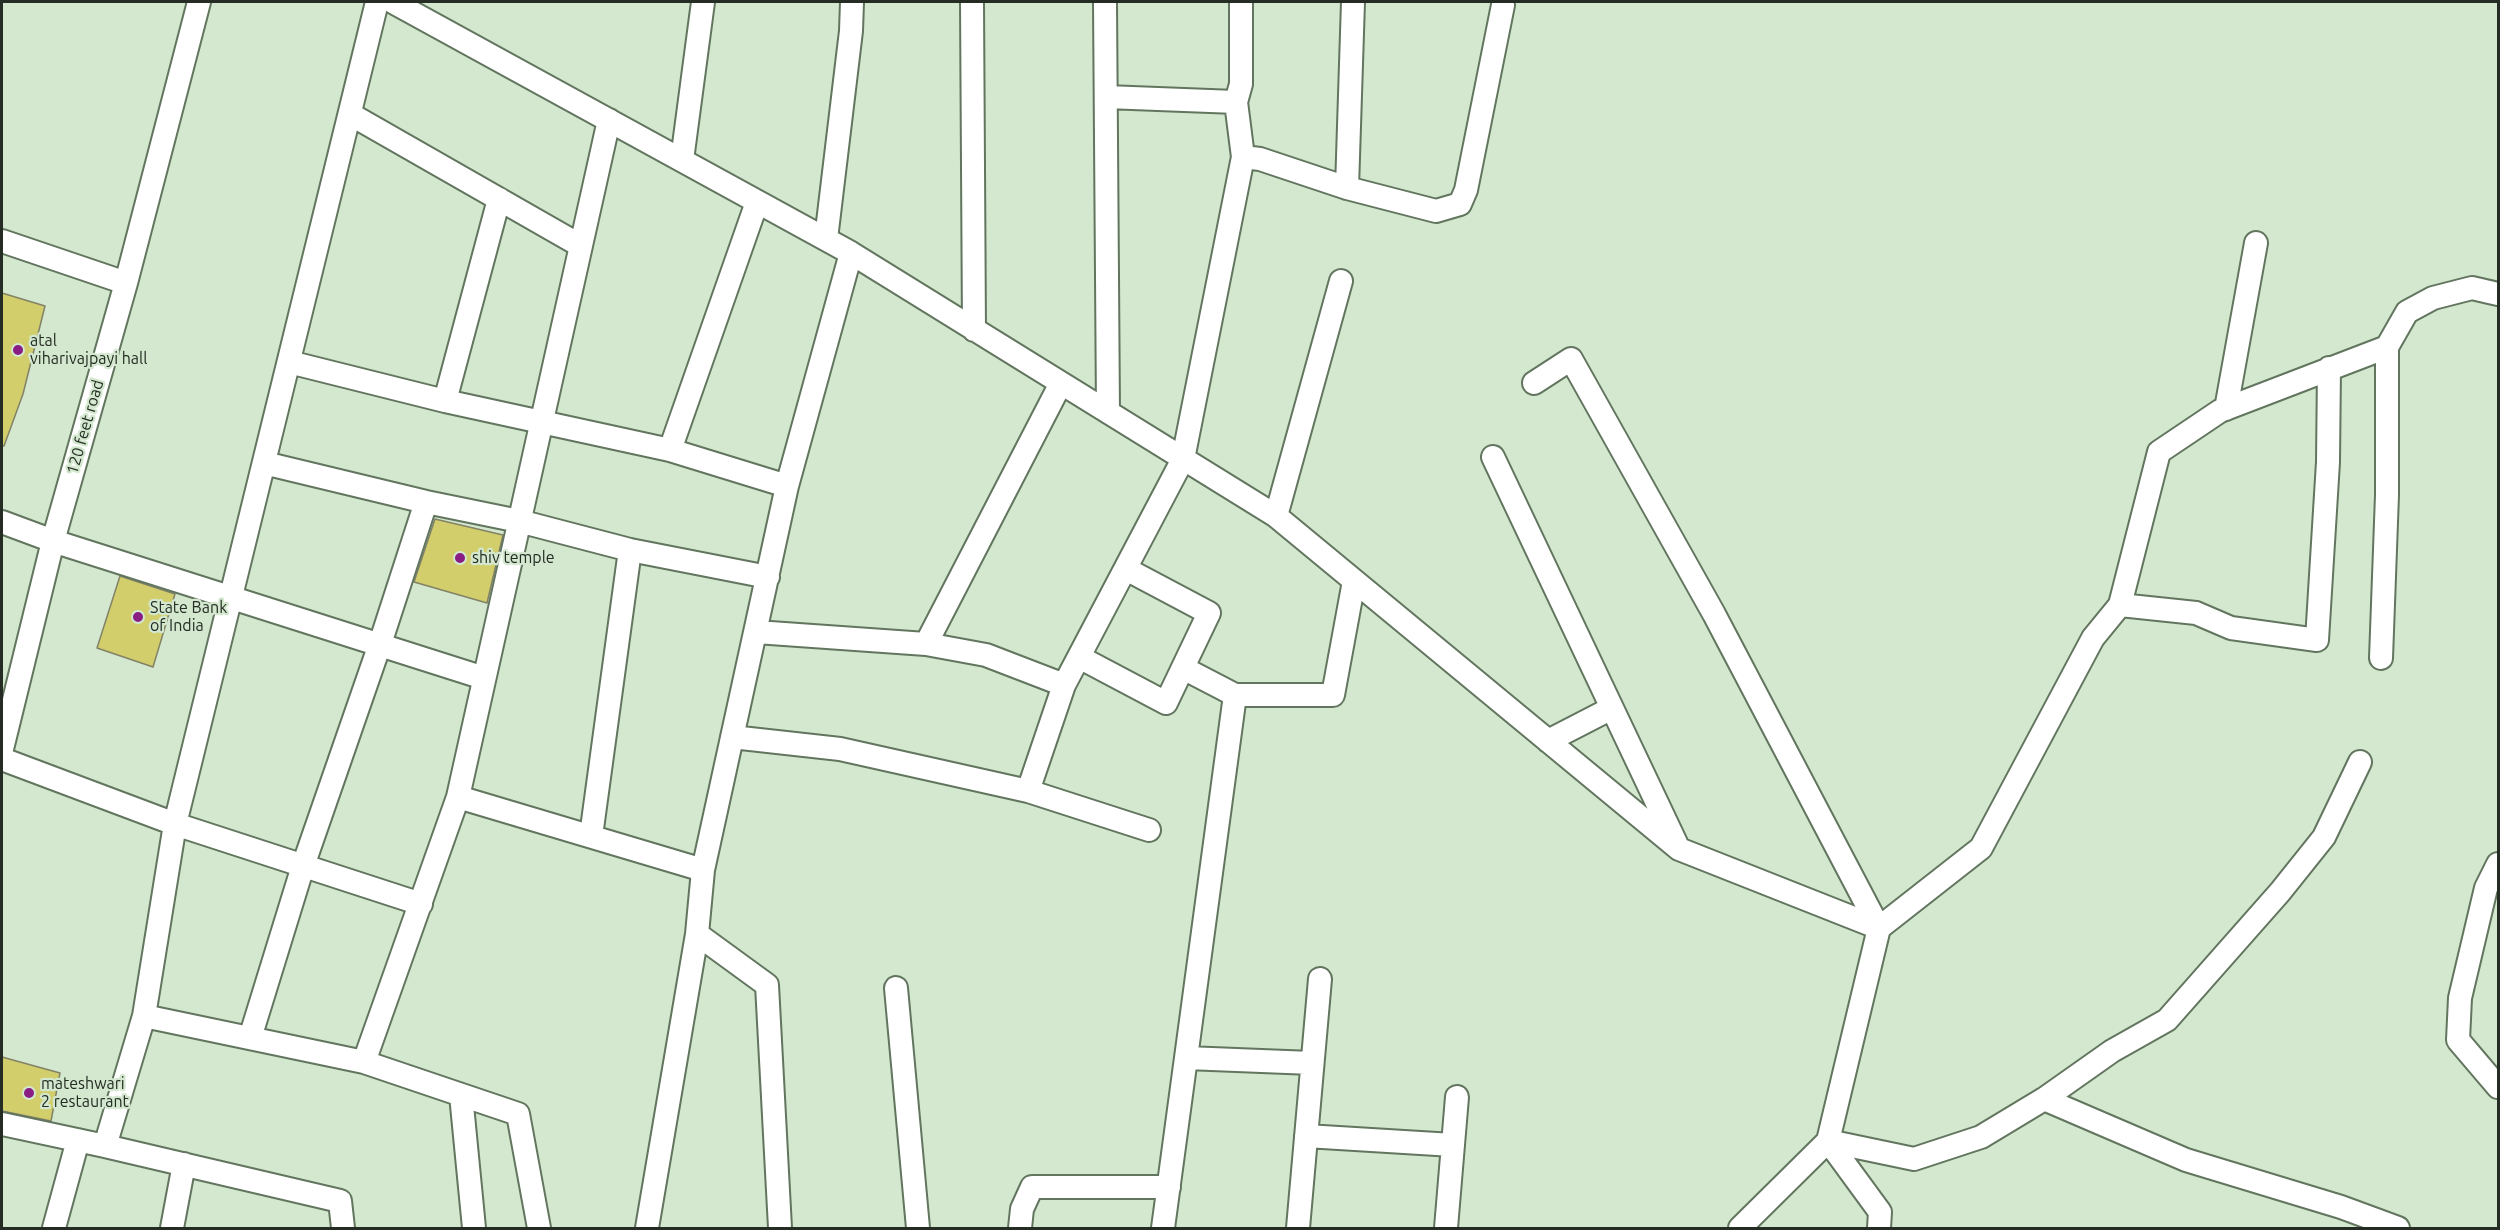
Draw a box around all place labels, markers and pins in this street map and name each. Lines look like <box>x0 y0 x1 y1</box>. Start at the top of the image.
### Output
place label: atal viharivajpayi hall <box>30 331 147 369</box>
marker: atal viharivajpayi hall <box>11 343 25 357</box>
place label: shiv temple <box>472 548 555 568</box>
marker: shiv temple <box>453 551 467 565</box>
place label: State Bank of India <box>150 598 227 636</box>
marker: State Bank of India <box>131 610 145 624</box>
place label: mateshwari 2 restaurant <box>41 1074 129 1112</box>
marker: mateshwari 2 restaurant <box>22 1086 36 1100</box>

